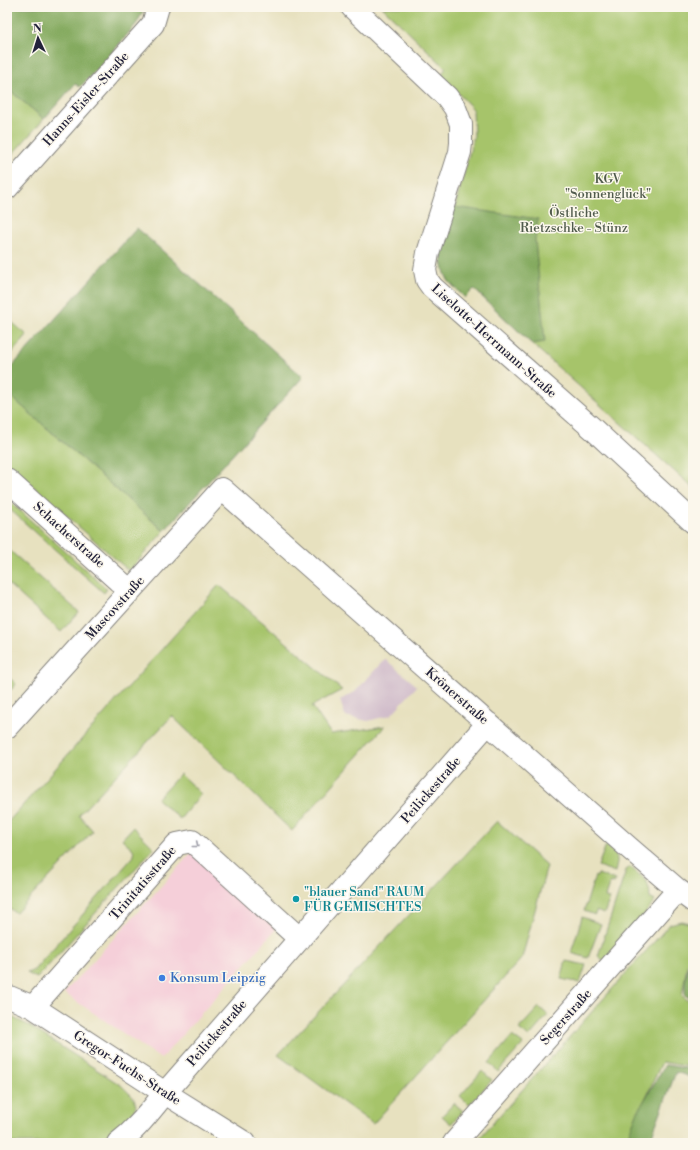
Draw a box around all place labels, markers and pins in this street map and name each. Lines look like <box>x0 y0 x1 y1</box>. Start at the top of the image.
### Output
place label: "blauer Sand" RAUM FÜR GEMISCHTES <box>304 884 425 915</box>
marker: "blauer Sand" RAUM FÜR GEMISCHTES <box>291 894 301 904</box>
place label: Konsum Leipzig <box>170 970 266 986</box>
marker: Konsum Leipzig <box>157 973 167 983</box>

